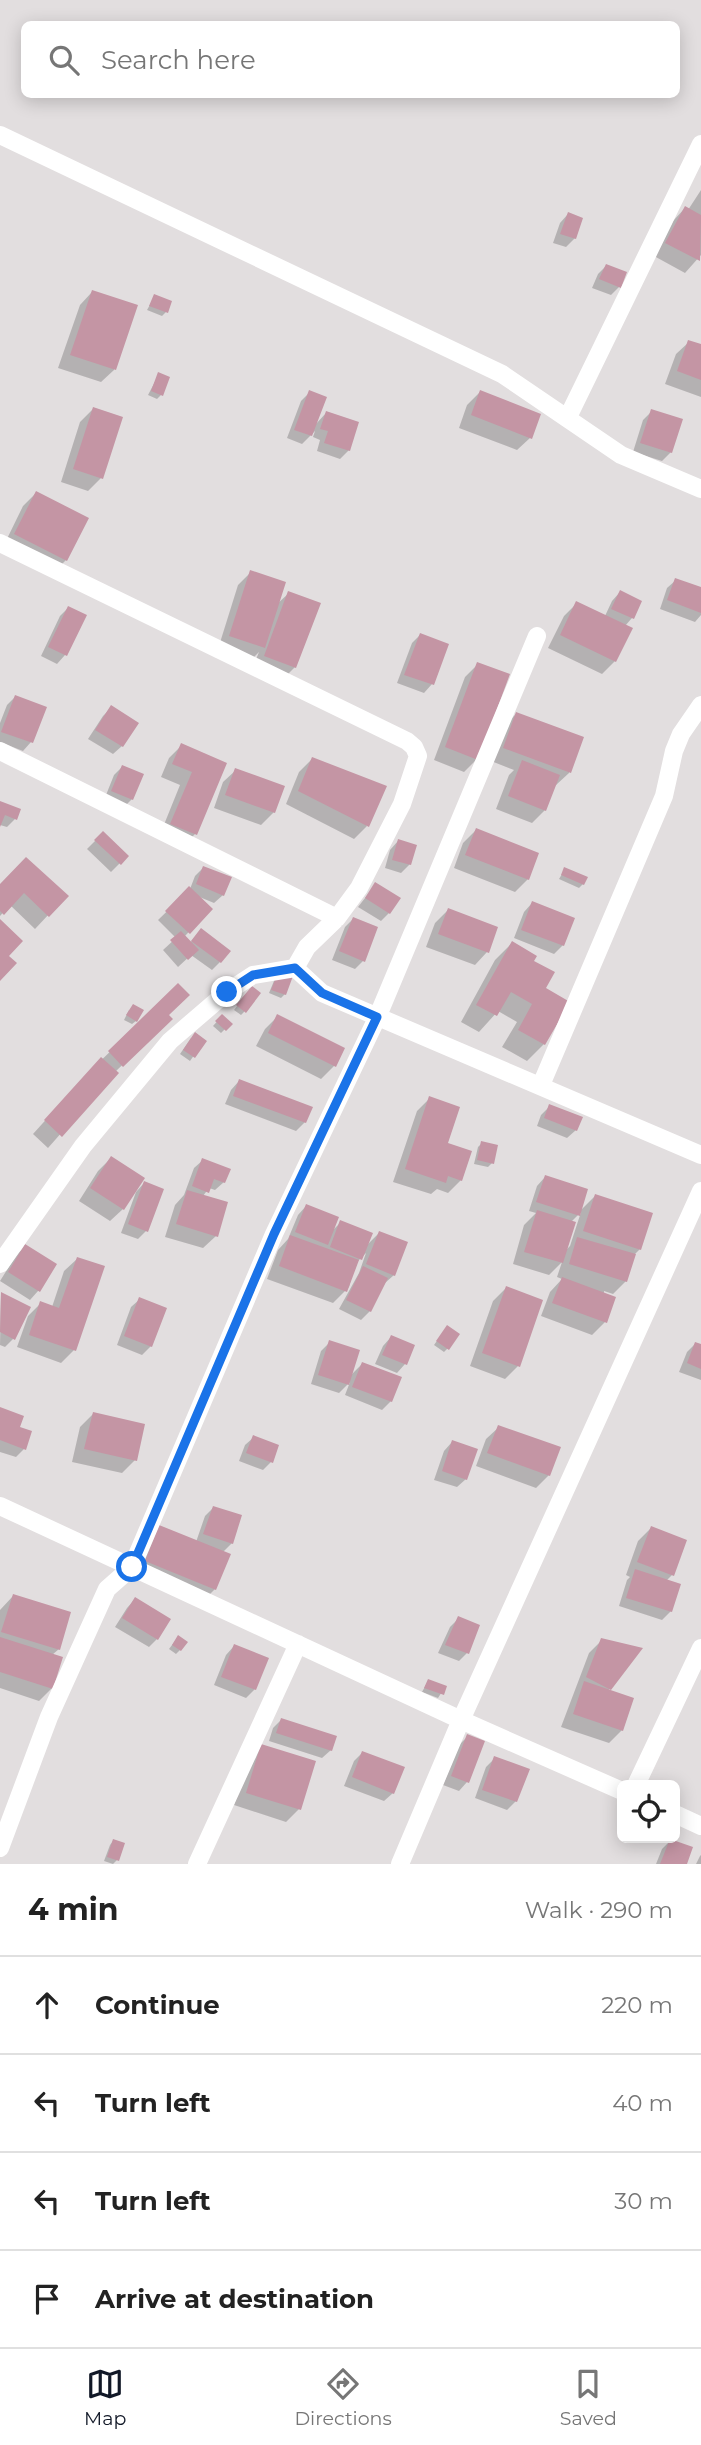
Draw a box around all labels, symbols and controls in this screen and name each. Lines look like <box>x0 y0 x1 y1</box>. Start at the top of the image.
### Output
search box <box>21 21 680 98</box>
icon: search <box>45 41 83 79</box>
text: Search here <box>101 44 256 76</box>
route end <box>211 976 242 1007</box>
route start <box>116 1551 147 1582</box>
map controls <box>617 1780 680 1843</box>
button: locate <box>617 1780 680 1843</box>
text: 4 min <box>28 1891 118 1928</box>
text: Walk · 290 m <box>525 1896 673 1924</box>
icon: ahead <box>28 1986 66 2024</box>
text: Continue <box>95 1989 220 2021</box>
text: 220 m <box>601 1991 673 2019</box>
icon: left <box>28 2084 66 2122</box>
text: Turn left <box>95 2087 211 2119</box>
text: 40 m <box>612 2089 673 2117</box>
icon: left <box>28 2182 66 2220</box>
text: Turn left <box>95 2185 211 2217</box>
text: 30 m <box>614 2187 673 2215</box>
icon: arrive <box>28 2280 66 2318</box>
text: Arrive at destination <box>95 2283 374 2315</box>
tab: Map <box>84 2365 126 2430</box>
tab: Directions <box>294 2365 392 2430</box>
tab: Saved <box>560 2365 617 2430</box>

